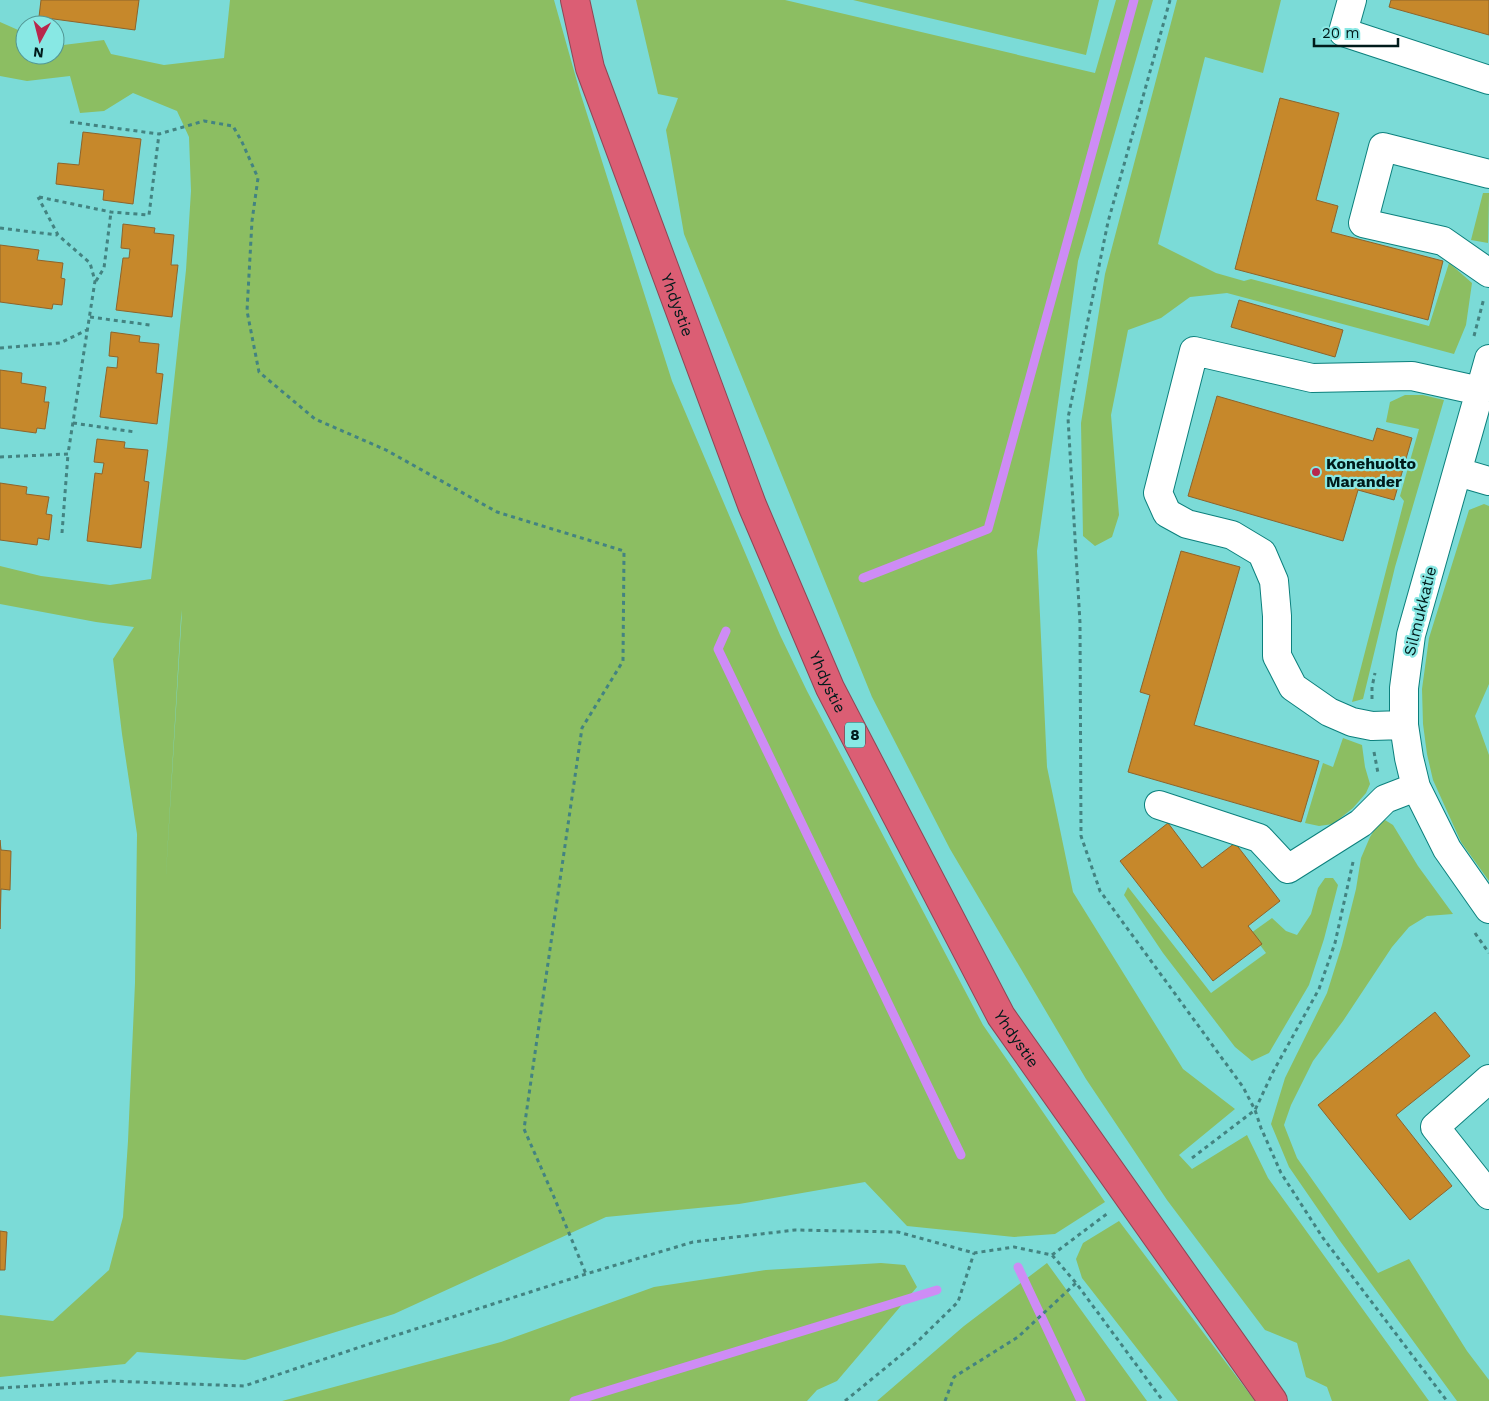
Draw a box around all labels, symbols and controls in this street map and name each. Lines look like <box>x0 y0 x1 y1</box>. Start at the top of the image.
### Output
north arrow <box>15 15 65 65</box>
scale bar <box>1314 15 1398 47</box>
text: 20 m <box>1322 24 1360 42</box>
text: N <box>32 44 45 61</box>
street label: Yhdystie <box>657 270 698 339</box>
place label: Konehuolto Marander <box>1326 454 1417 491</box>
marker: Konehuolto Marander <box>1310 466 1322 478</box>
street label: Silmukkatie <box>1400 564 1440 658</box>
street label: Yhdystie <box>806 648 851 716</box>
road number: 8 <box>845 722 865 748</box>
street label: Yhdystie <box>990 1007 1044 1071</box>

